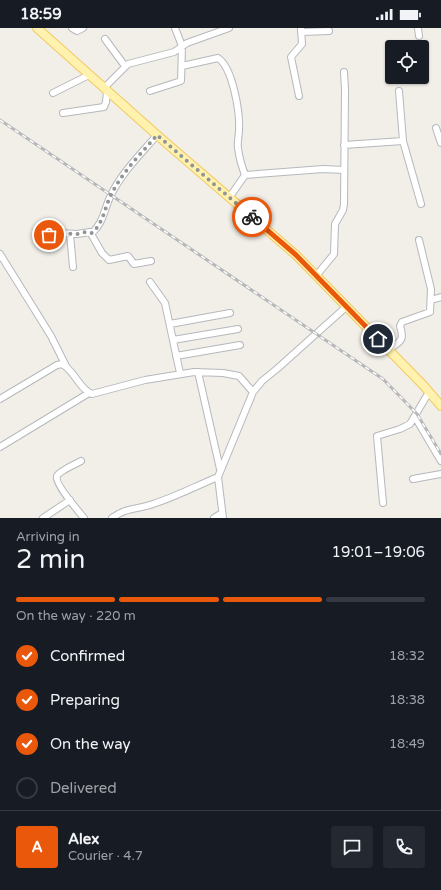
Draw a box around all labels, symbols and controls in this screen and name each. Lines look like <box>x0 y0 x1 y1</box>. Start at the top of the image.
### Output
text: 18:59 <box>20 5 62 23</box>
map controls <box>385 40 429 84</box>
button: locate <box>385 40 429 84</box>
courier <box>232 197 272 237</box>
icon: bike <box>241 206 263 228</box>
pin <box>32 218 66 252</box>
icon: bag <box>38 224 60 246</box>
pin <box>361 322 395 356</box>
icon: home <box>367 328 389 350</box>
text: Arriving in <box>16 529 80 545</box>
text: 19:01–19:06 <box>332 543 425 561</box>
text: 2 min <box>16 544 85 575</box>
text: On the way · 220 m <box>16 608 136 624</box>
icon: check <box>16 645 38 667</box>
text: Confirmed <box>50 647 125 665</box>
text: 18:32 <box>389 648 425 664</box>
icon: check <box>16 689 38 711</box>
text: Preparing <box>50 691 120 709</box>
text: 18:38 <box>389 692 425 708</box>
icon: check <box>16 733 38 755</box>
text: On the way <box>50 735 130 753</box>
text: 18:49 <box>389 736 425 752</box>
text: Delivered <box>50 779 117 797</box>
button: chat <box>331 826 373 868</box>
button: phone <box>383 826 425 868</box>
text: Alex <box>68 830 99 848</box>
text: A <box>31 838 43 856</box>
text: Courier · 4.7 <box>68 848 143 864</box>

